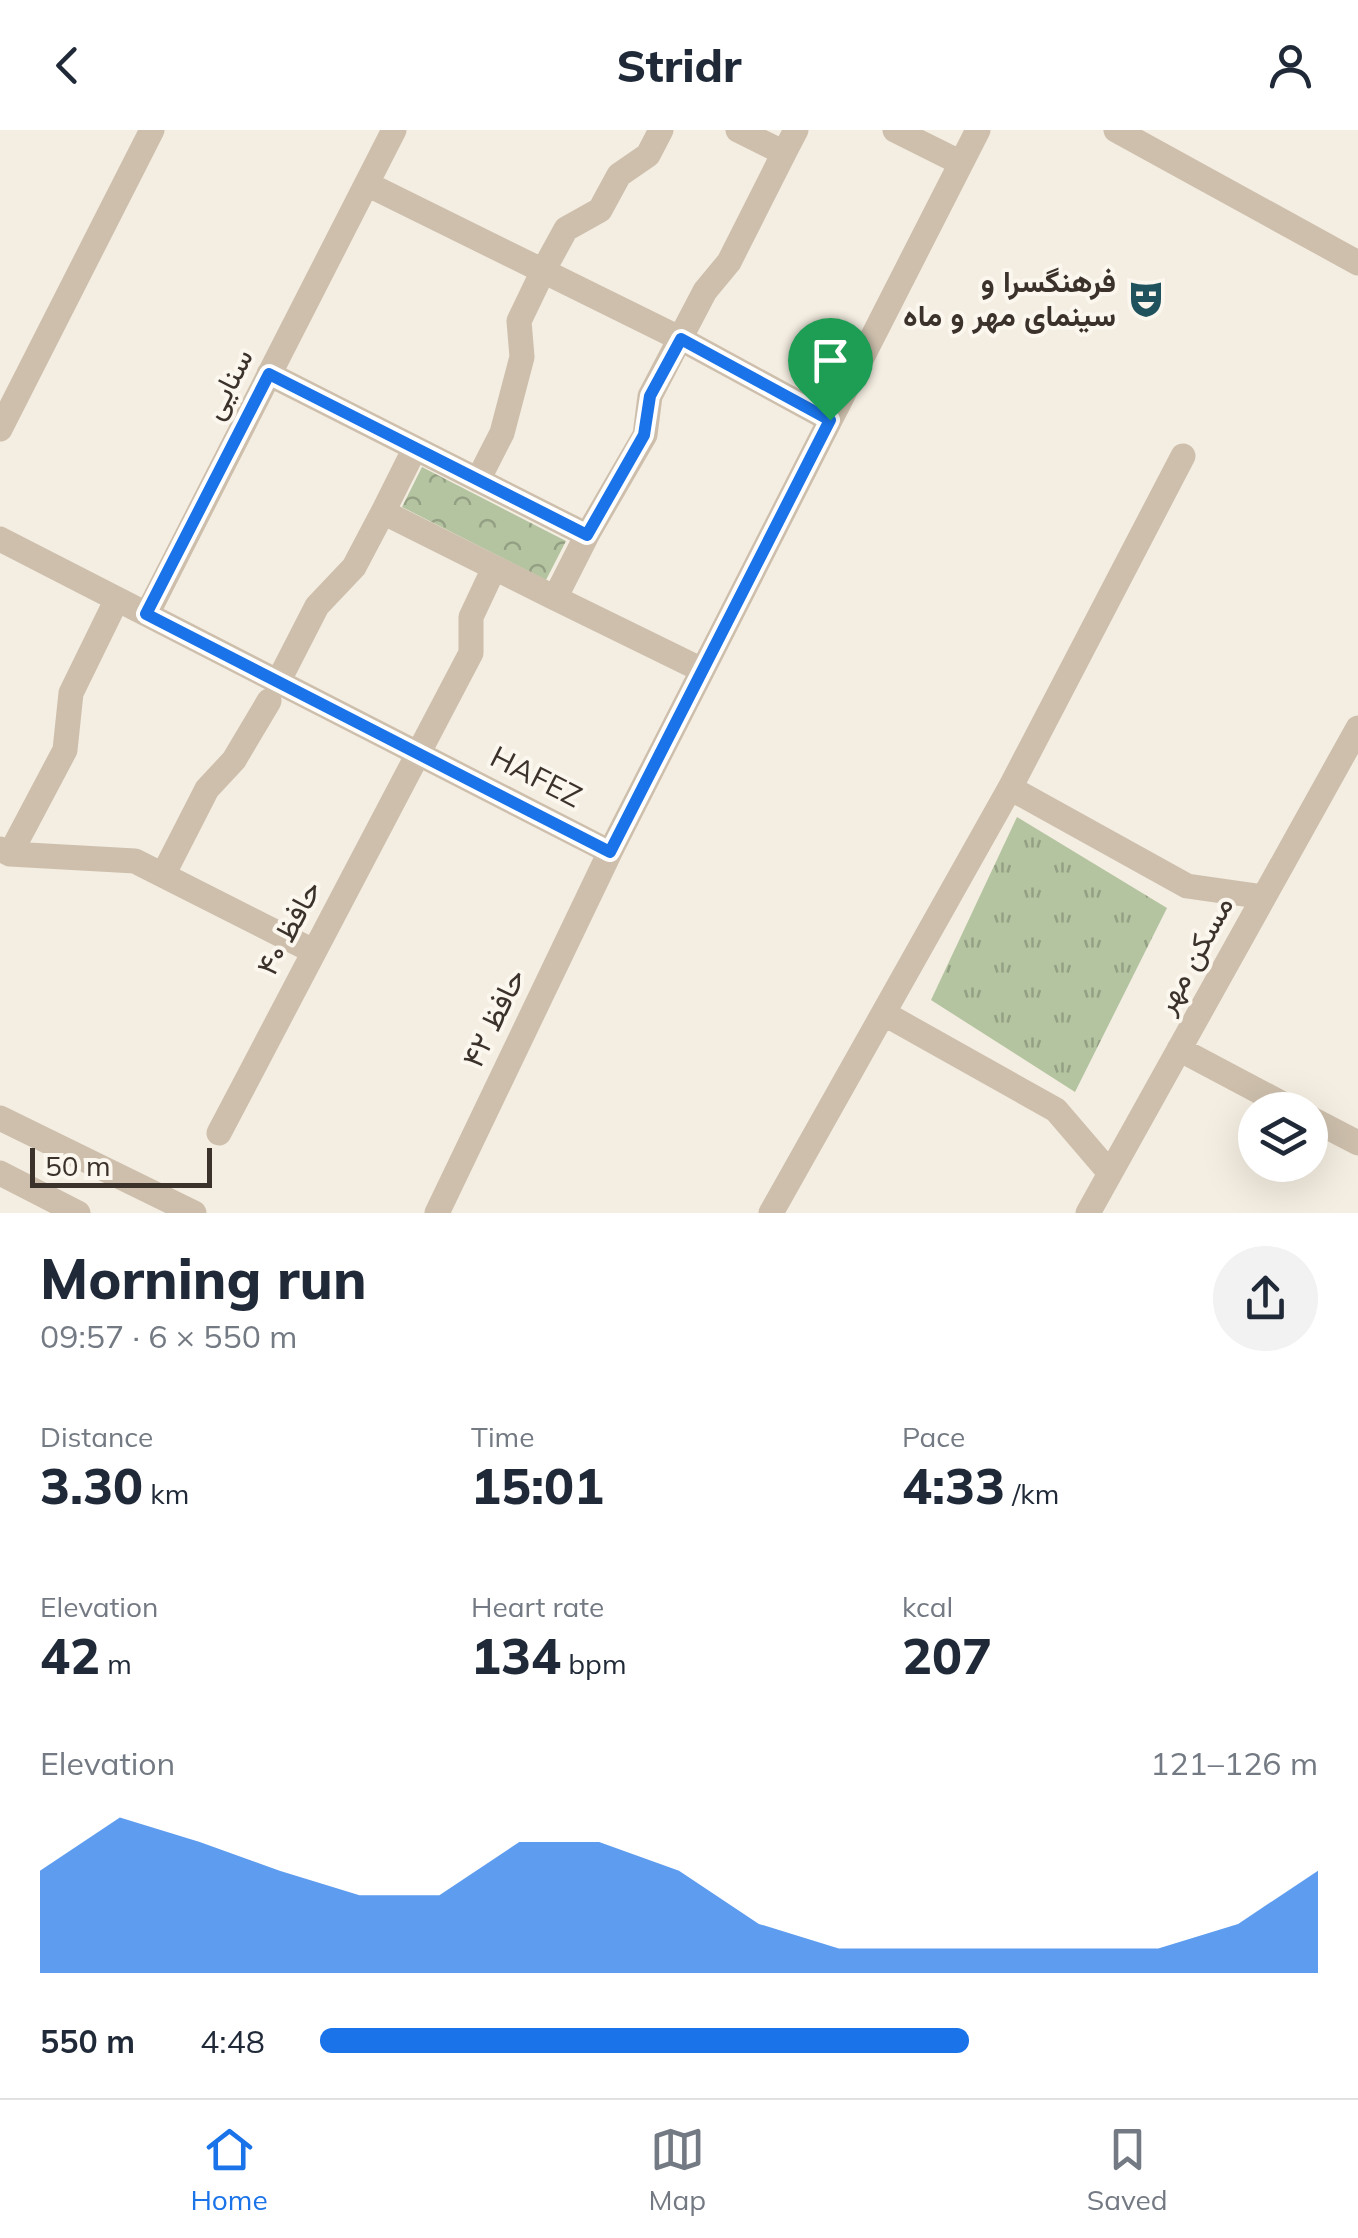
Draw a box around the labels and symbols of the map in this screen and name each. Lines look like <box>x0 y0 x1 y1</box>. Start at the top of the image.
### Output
place label: فرهنگسرا و سینمای مهر و ماه <box>903 262 1116 334</box>
theatre icon: فرهنگسرا و سینمای مهر و ماه <box>1125 278 1167 320</box>
pin <box>788 318 873 421</box>
street label: سنایی <box>193 342 261 425</box>
street label: HAFEZ <box>484 737 588 815</box>
street label: حافظ ۴۰ <box>247 873 329 982</box>
street label: مسکن مهر <box>1145 889 1241 1021</box>
street label: حافظ ۴۲ <box>453 962 533 1073</box>
scale bar <box>30 1143 212 1188</box>

